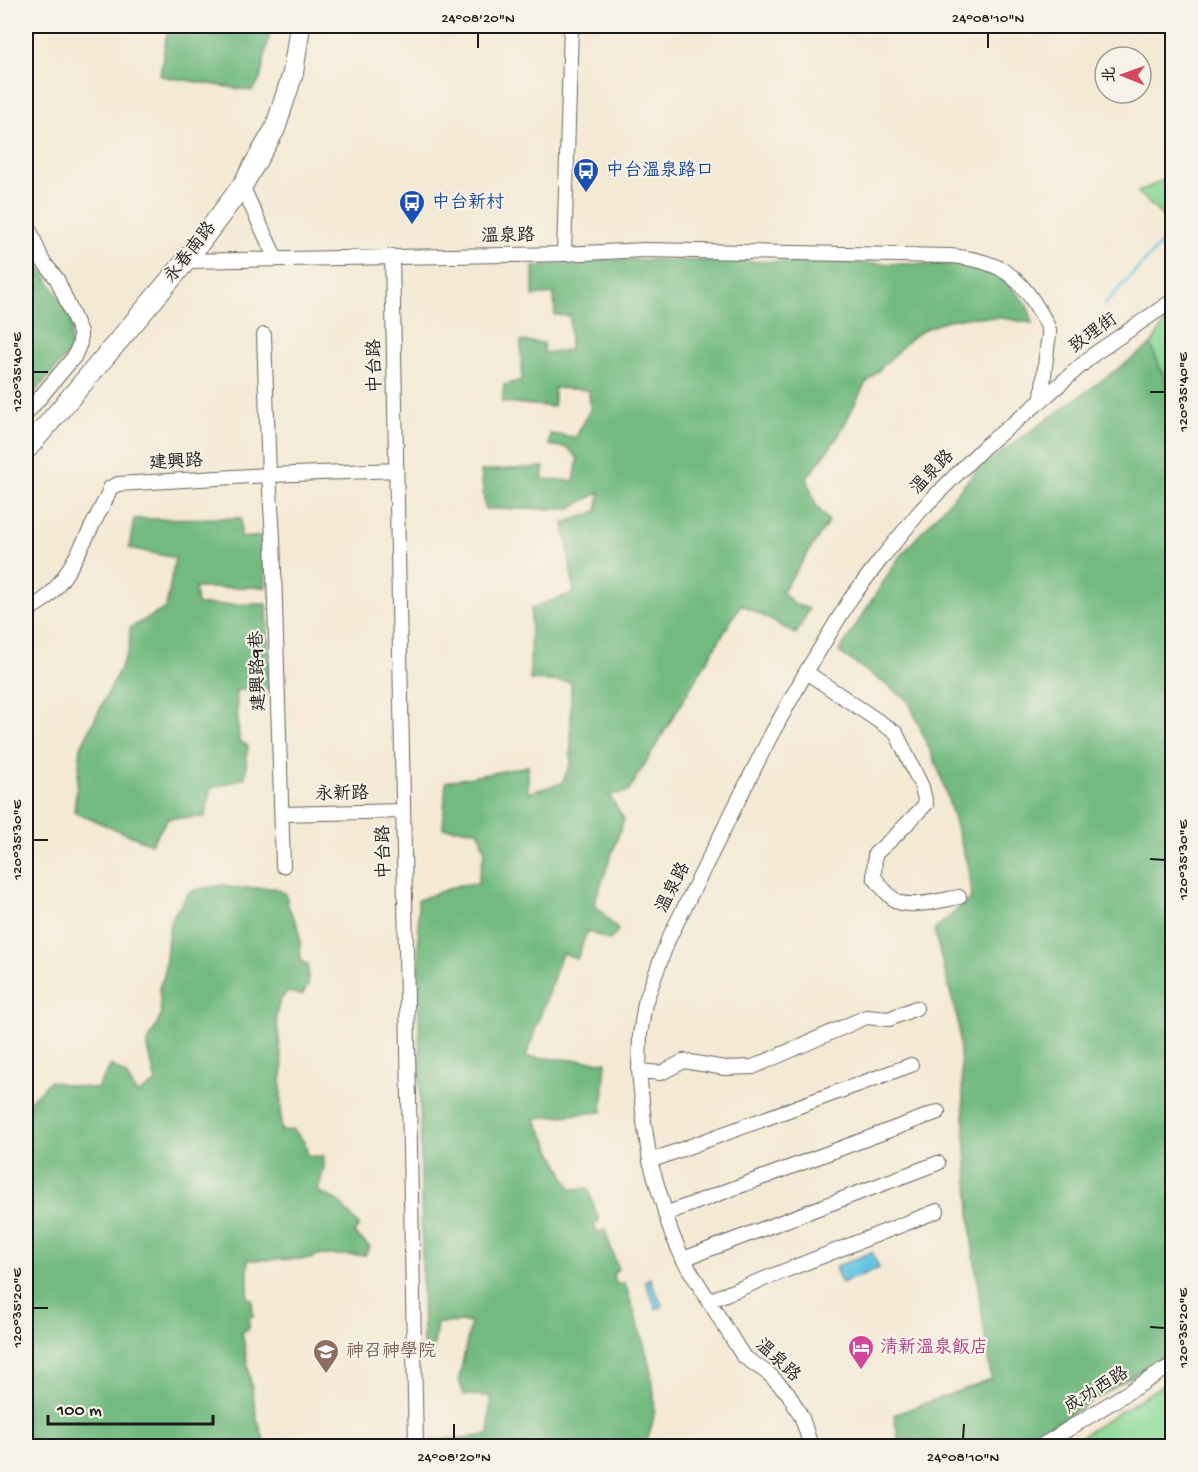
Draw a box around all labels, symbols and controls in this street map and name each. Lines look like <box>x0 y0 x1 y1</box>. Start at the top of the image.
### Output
text: 24°08'20"N <box>441 10 515 28</box>
text: 24°08'10"N <box>952 10 1024 28</box>
north arrow <box>1093 45 1153 105</box>
text: 北 <box>1101 67 1121 83</box>
bus stop icon: 中台溫泉路口 <box>571 156 601 194</box>
place label: 中台溫泉路口 <box>606 160 714 182</box>
bus stop icon: 中台新村 <box>397 188 427 226</box>
place label: 中台新村 <box>432 192 504 214</box>
street label: 永春南路 <box>160 218 221 288</box>
street label: 溫泉路 <box>481 225 535 248</box>
street label: 致理街 <box>1065 309 1122 358</box>
text: 120°35'40"E <box>9 332 27 413</box>
street label: 中台路 <box>364 339 387 393</box>
text: 120°35'40"E <box>1175 352 1193 433</box>
street label: 溫泉路 <box>906 446 959 500</box>
street label: 建興路 <box>148 450 204 475</box>
street label: 建興路9巷 <box>246 630 271 712</box>
street label: 永新路 <box>315 783 369 806</box>
text: 120°35'30"E <box>9 799 27 881</box>
text: 120°35'30"E <box>1175 819 1193 901</box>
street label: 中台路 <box>373 825 396 879</box>
street label: 溫泉路 <box>651 859 696 917</box>
text: 120°35'20"E <box>9 1268 27 1349</box>
text: 120°35'20"E <box>1175 1288 1193 1369</box>
hotel icon: 清新溫泉飯店 <box>846 1333 876 1371</box>
street label: 溫泉路 <box>750 1334 805 1387</box>
school or university icon: 神召神學院 <box>311 1337 341 1375</box>
place label: 清新溫泉飯店 <box>880 1337 988 1359</box>
place label: 神召神學院 <box>346 1341 436 1363</box>
street label: 成功西路 <box>1060 1362 1133 1419</box>
scale bar <box>48 1388 213 1426</box>
text: 100 m <box>56 1401 102 1422</box>
text: 24°08'20"N <box>417 1449 491 1467</box>
text: 24°08'10"N <box>927 1449 999 1467</box>

